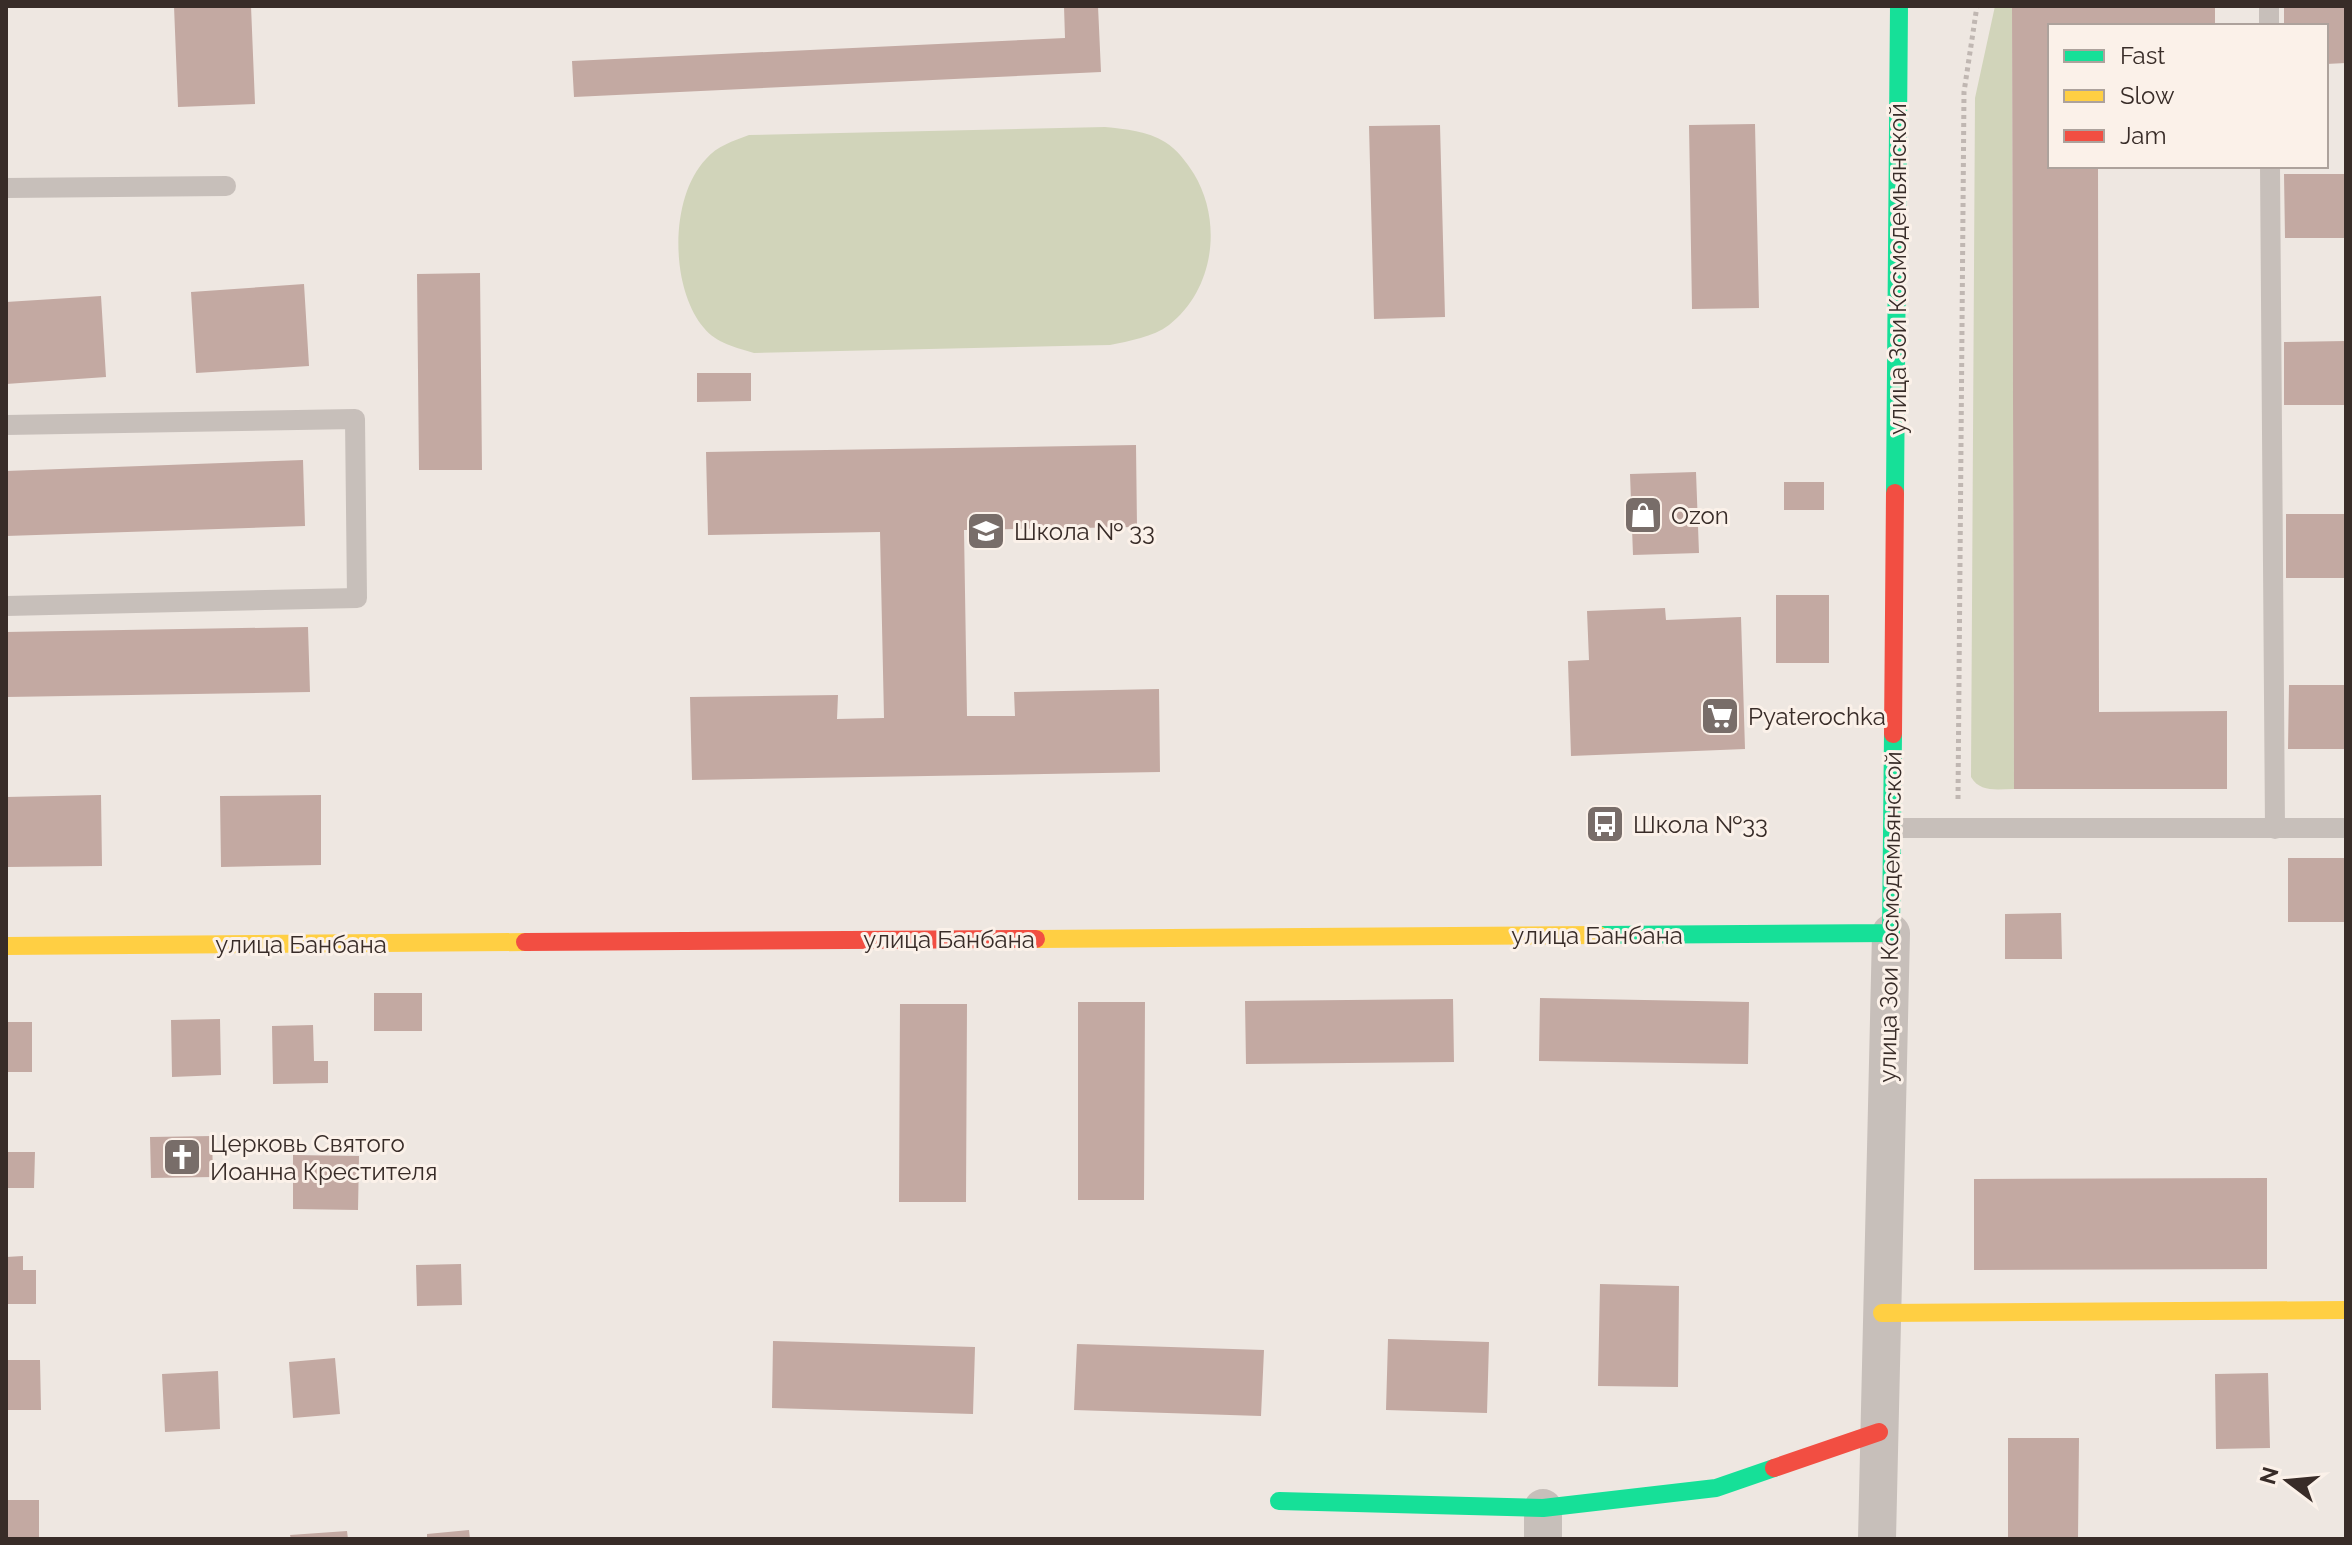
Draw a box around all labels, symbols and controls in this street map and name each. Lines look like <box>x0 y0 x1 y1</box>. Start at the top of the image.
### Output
legend <box>2048 24 2328 168</box>
text: Fast <box>2120 41 2165 70</box>
text: Slow <box>2120 81 2175 110</box>
street label: улица Зои Космодемьянской <box>1883 103 1912 435</box>
text: Jam <box>2120 121 2166 150</box>
shop icon: Ozon <box>1622 494 1664 536</box>
place label: Ozon <box>1671 501 1729 530</box>
school or university icon: Школа № 33 <box>965 510 1007 552</box>
place label: Школа № 33 <box>1014 517 1155 546</box>
supermarket icon: Pyaterochka <box>1699 695 1741 737</box>
place label: Pyaterochka <box>1748 702 1886 731</box>
street label: улица Зои Космодемьянской <box>1873 751 1907 1083</box>
bus stop icon: Школа №33 <box>1584 803 1626 845</box>
place label: Школа №33 <box>1633 810 1768 839</box>
street label: улица Банбана <box>1511 921 1683 950</box>
street label: улица Банбана <box>863 925 1035 954</box>
street label: улица Банбана <box>215 930 387 959</box>
place label: Церковь Святого Иоанна Крестителя <box>210 1129 437 1186</box>
church icon: Церковь Святого Иоанна Крестителя <box>161 1136 203 1178</box>
north arrow <box>2248 1441 2328 1521</box>
text: N <box>2254 1464 2284 1487</box>

